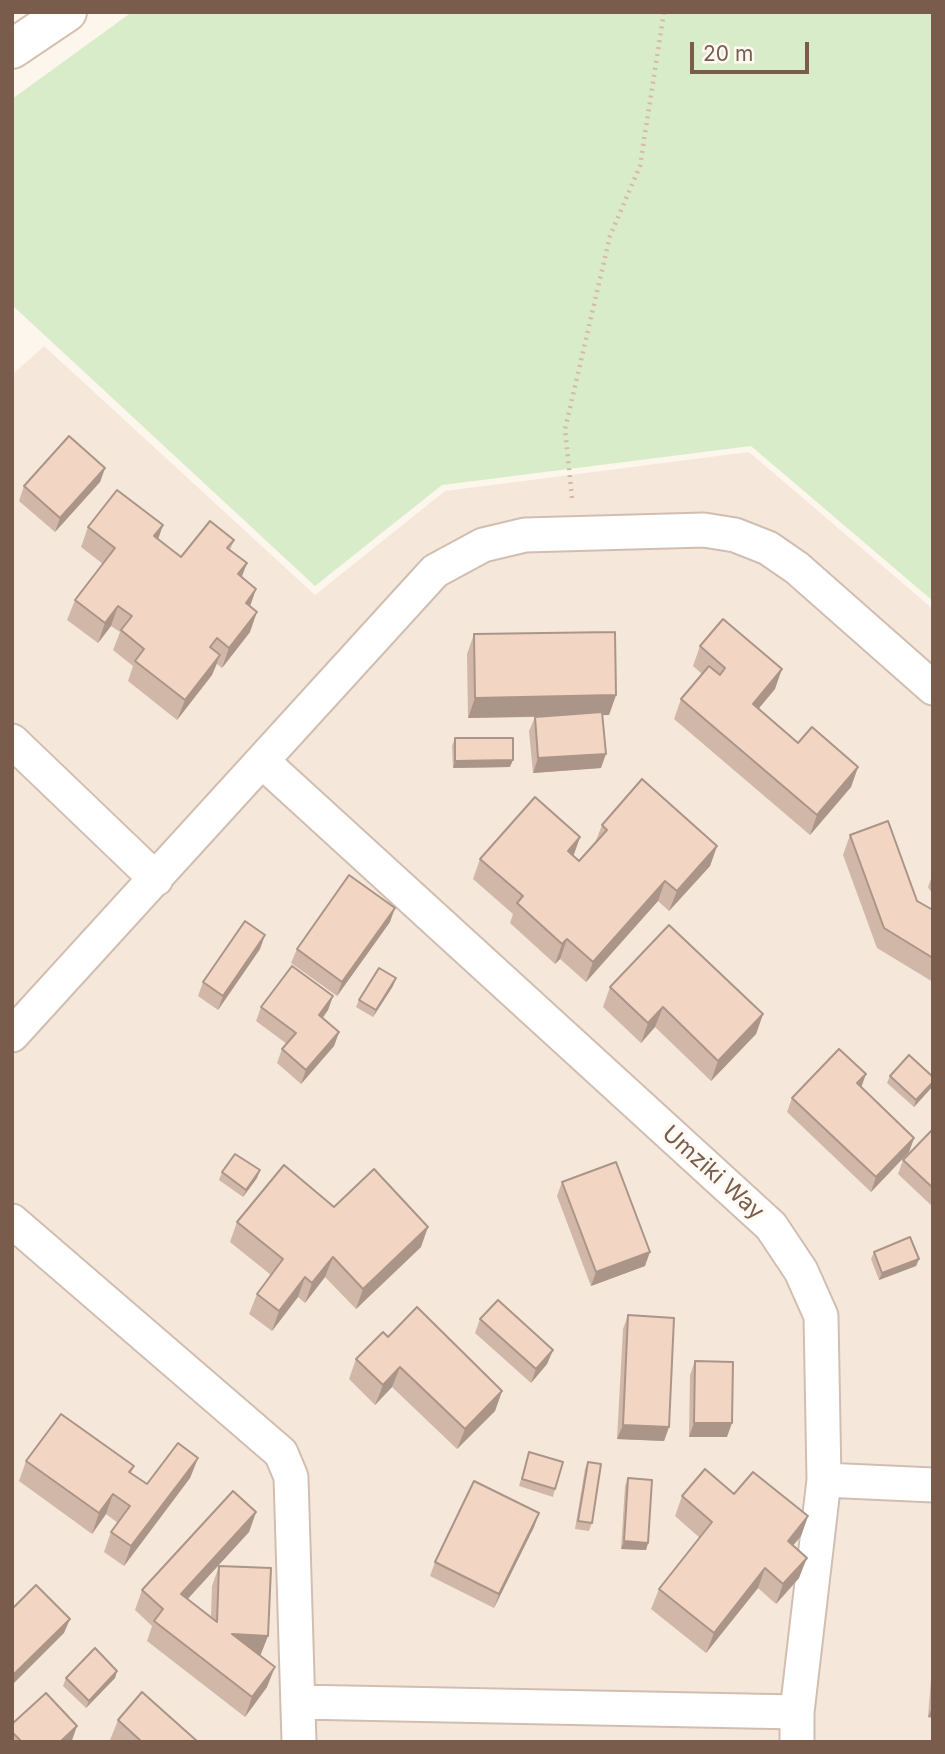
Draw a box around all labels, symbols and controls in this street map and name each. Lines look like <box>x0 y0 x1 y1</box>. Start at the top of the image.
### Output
scale bar <box>693 28 812 72</box>
text: 20 m <box>703 41 753 66</box>
street label: Umziki Way <box>657 1120 769 1226</box>

